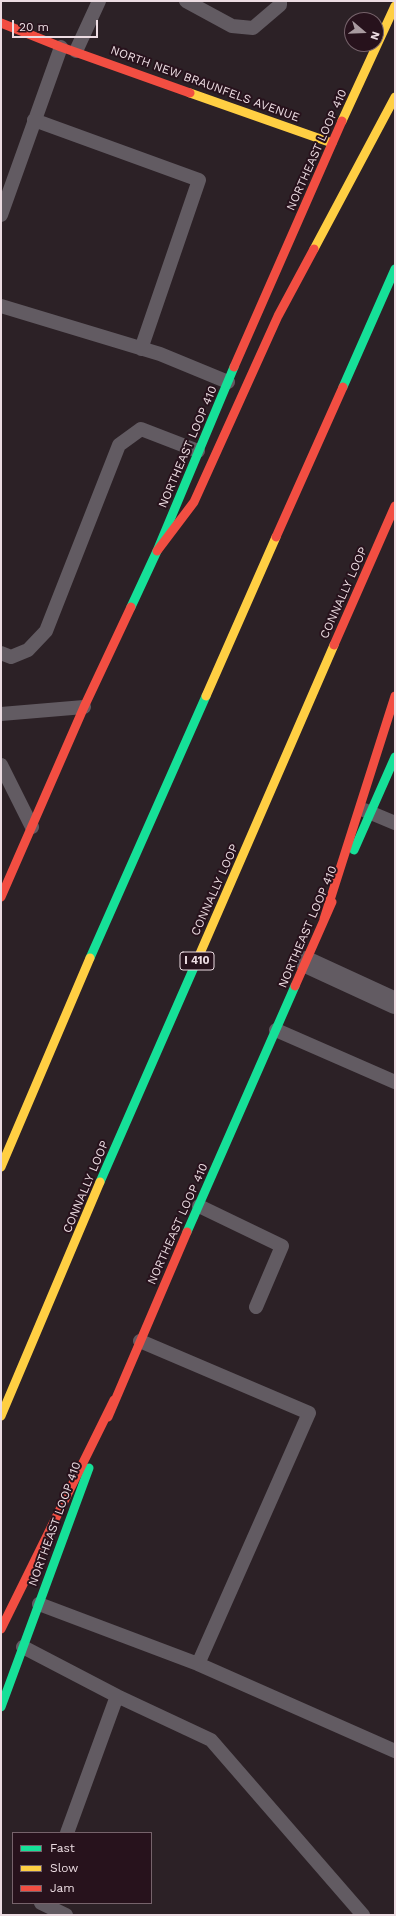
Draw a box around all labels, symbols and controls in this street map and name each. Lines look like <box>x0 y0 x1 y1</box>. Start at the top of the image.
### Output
scale bar <box>14 12 100 38</box>
north arrow <box>344 12 384 52</box>
text: 20 m <box>19 20 49 34</box>
text: N <box>367 30 382 42</box>
street label: NORTH NEW BRAUNFELS AVENUE <box>109 43 301 125</box>
street label: NORTHEAST LOOP 410 <box>284 87 350 213</box>
street label: NORTHEAST LOOP 410 <box>156 384 220 510</box>
street label: CONNALLY LOOP <box>317 545 371 641</box>
street label: CONNALLY LOOP <box>188 842 242 938</box>
street label: NORTHEAST LOOP 410 <box>276 864 340 990</box>
road number: I 410 <box>180 952 214 970</box>
street label: CONNALLY LOOP <box>60 1139 112 1235</box>
street label: NORTHEAST LOOP 410 <box>145 1161 211 1287</box>
street label: NORTHEAST LOOP 410 <box>26 1460 84 1588</box>
legend <box>12 1832 152 1904</box>
text: Fast <box>50 1841 75 1855</box>
text: Slow <box>50 1861 78 1875</box>
text: Jam <box>50 1881 75 1895</box>

